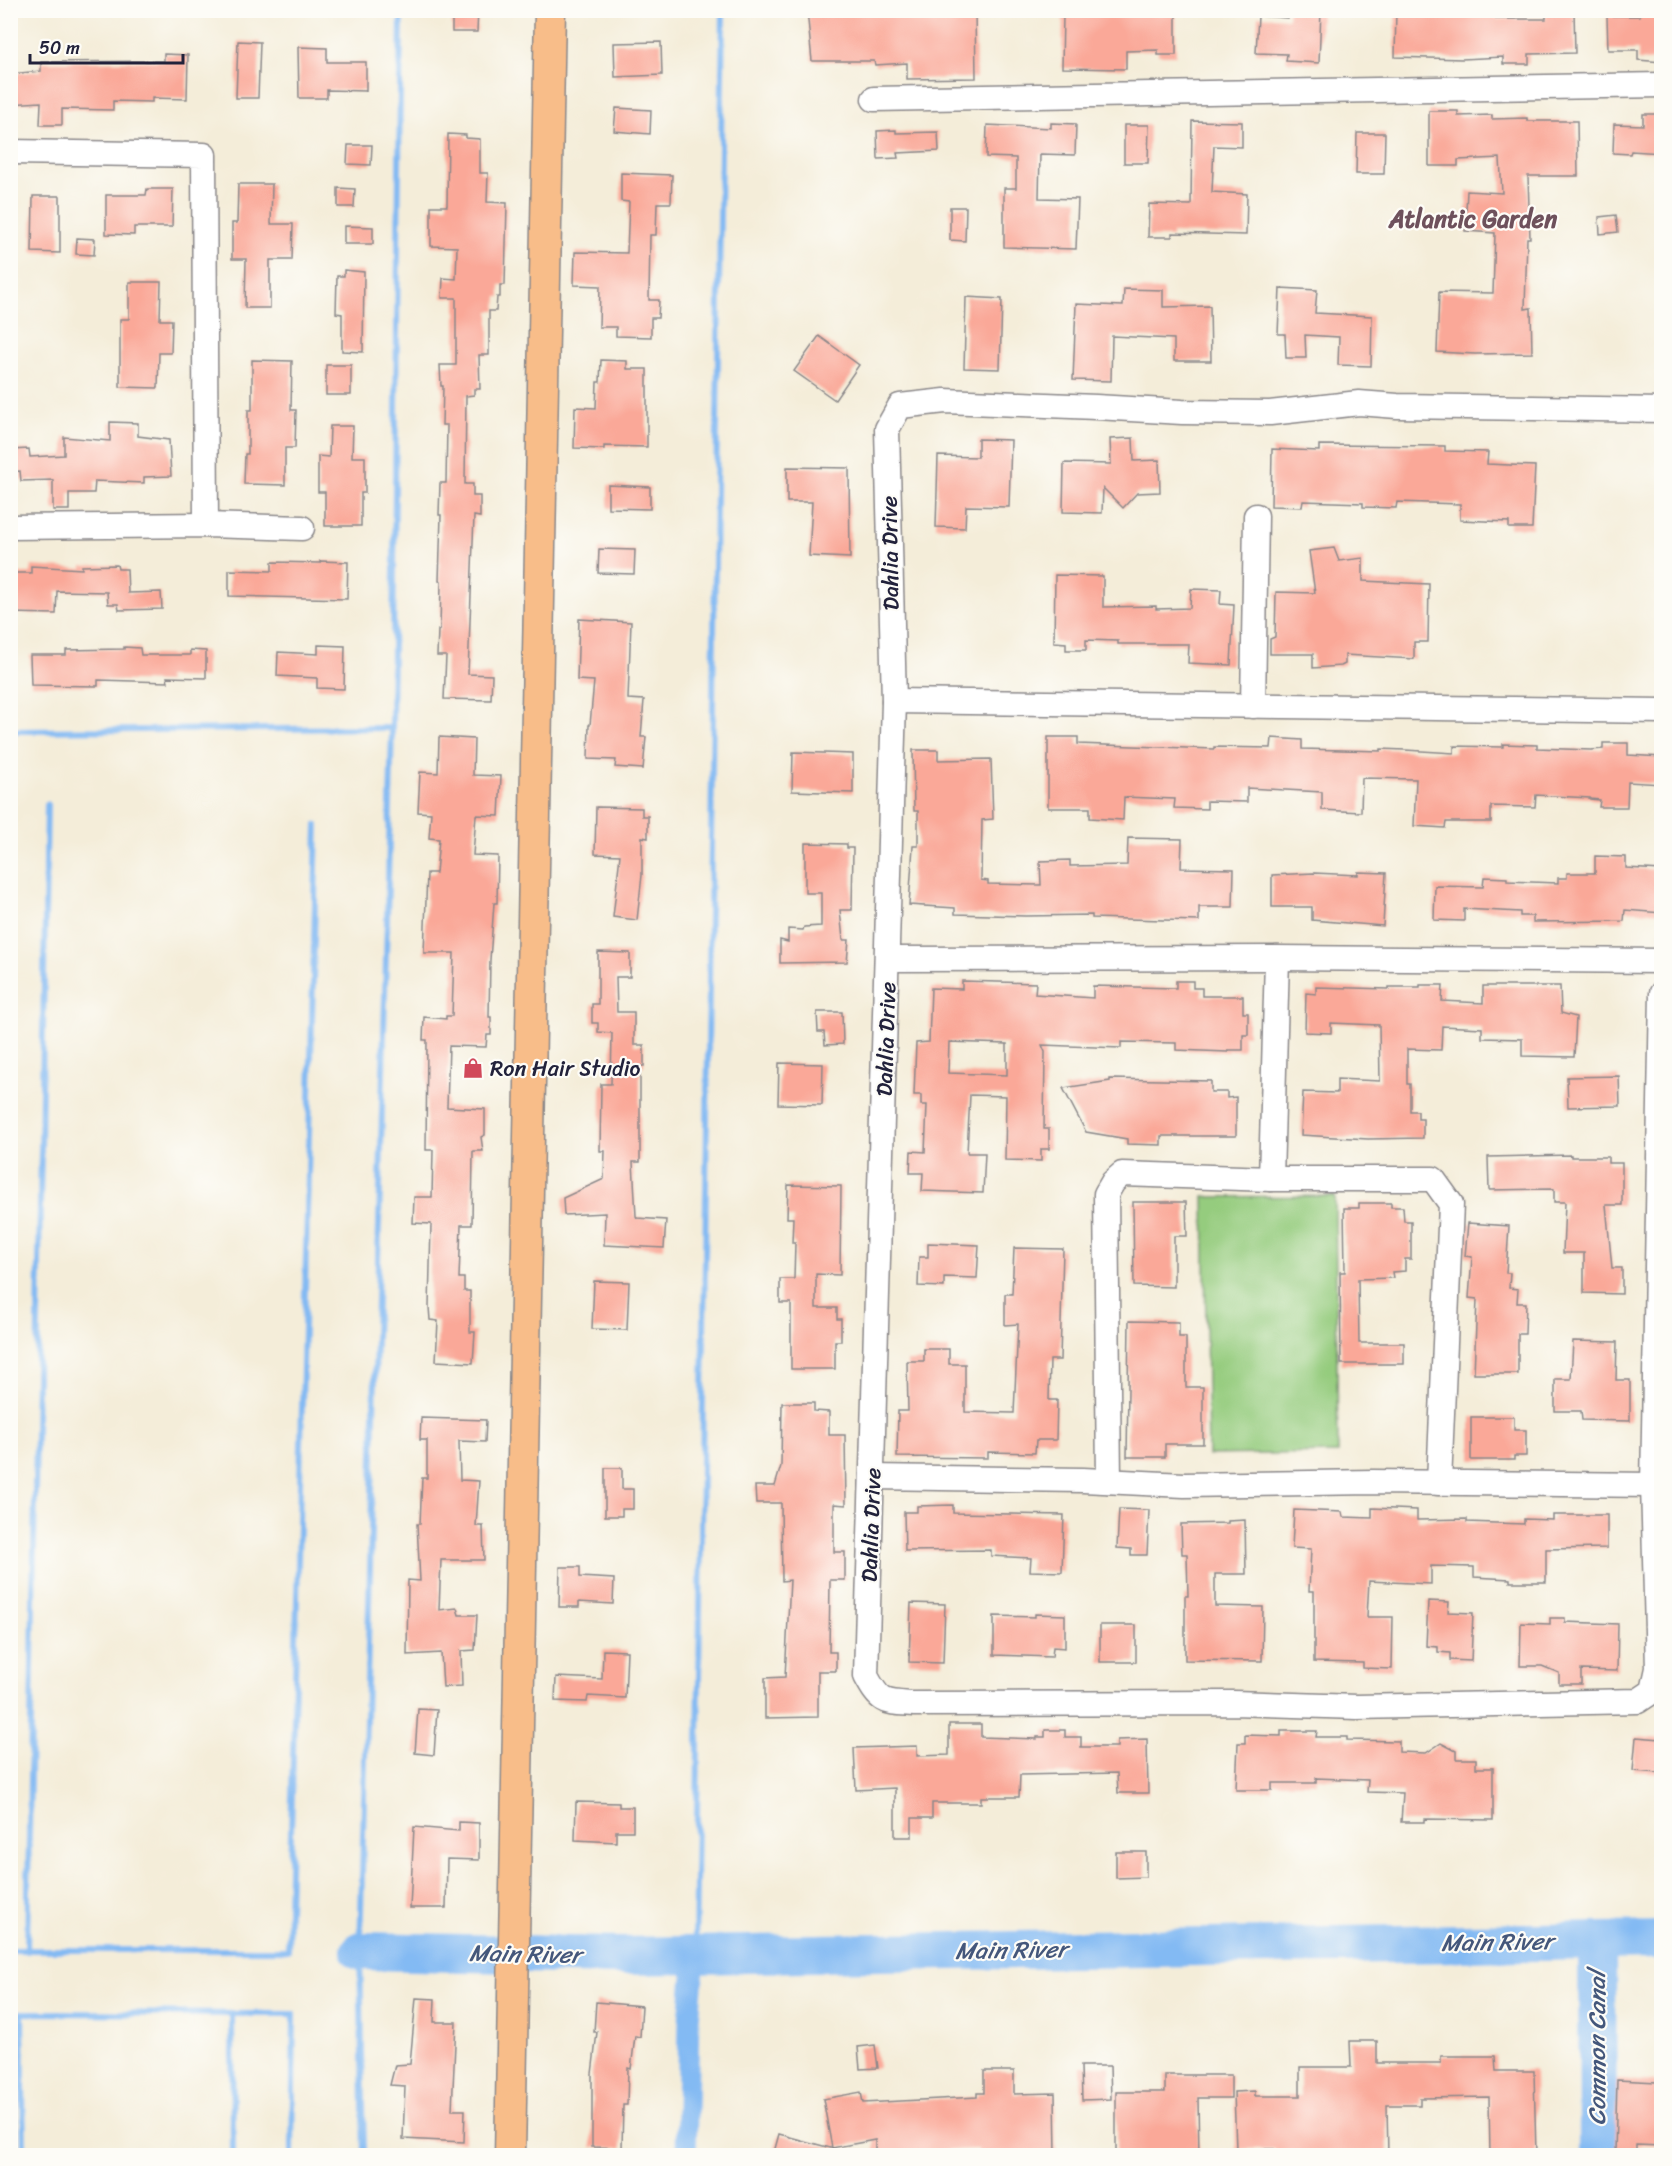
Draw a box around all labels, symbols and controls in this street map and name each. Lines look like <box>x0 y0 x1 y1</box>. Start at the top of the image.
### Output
scale bar <box>30 27 183 65</box>
text: 50 m <box>39 32 80 64</box>
district label: Atlantic Garden <box>1388 198 1557 240</box>
street label: Dahlia Drive <box>870 495 910 611</box>
street label: Dahlia Drive <box>865 981 907 1097</box>
place label: Ron Hair Studio <box>490 1049 641 1088</box>
shop icon: Ron Hair Studio <box>461 1056 485 1080</box>
street label: Dahlia Drive <box>850 1467 892 1583</box>
water label: Main River <box>1441 1920 1557 1964</box>
water label: Main River <box>955 1928 1071 1972</box>
water label: Main River <box>469 1932 585 1976</box>
water label: Common Canal <box>1576 1966 1618 2125</box>

